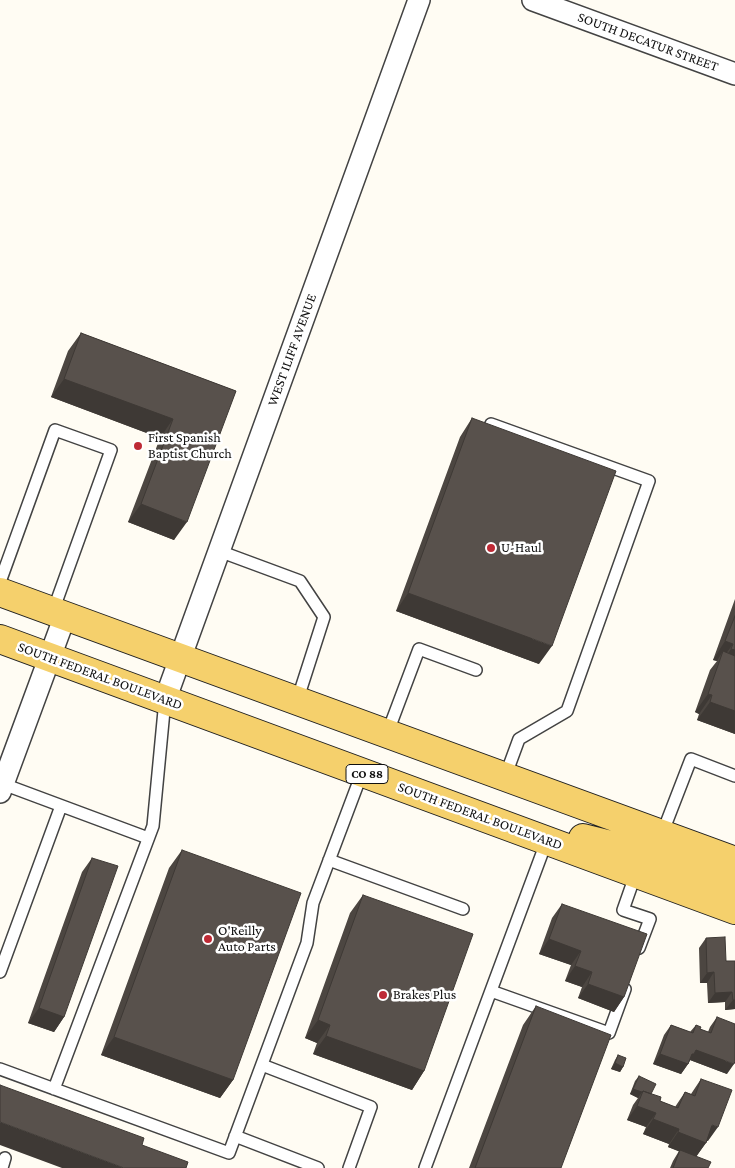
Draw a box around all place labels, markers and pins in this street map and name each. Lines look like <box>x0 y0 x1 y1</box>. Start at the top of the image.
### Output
place label: First Spanish Baptist Church <box>148 430 232 462</box>
marker: First Spanish Baptist Church <box>132 440 144 452</box>
place label: U-Haul <box>501 540 542 556</box>
marker: U-Haul <box>485 542 497 554</box>
place label: O'Reilly Auto Parts <box>218 923 276 956</box>
marker: O'Reilly Auto Parts <box>202 933 214 945</box>
place label: Brakes Plus <box>393 987 456 1003</box>
marker: Brakes Plus <box>377 989 389 1001</box>

